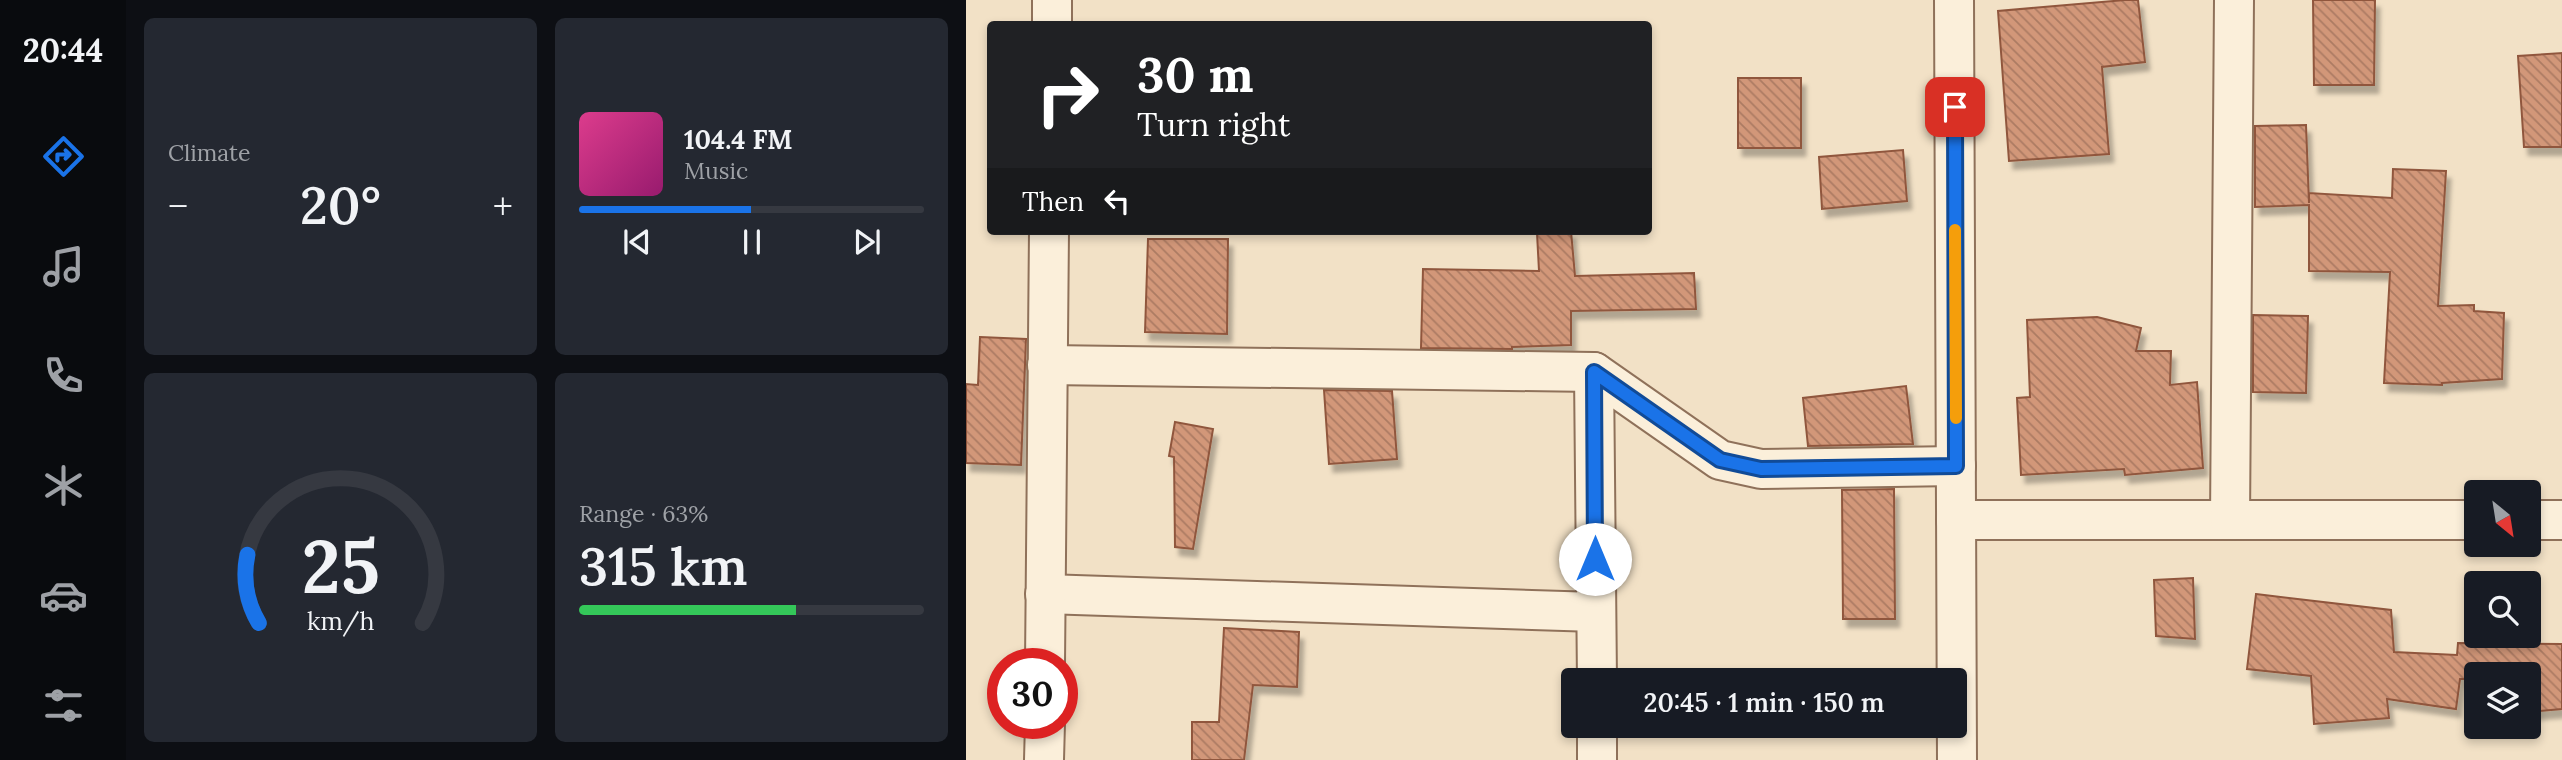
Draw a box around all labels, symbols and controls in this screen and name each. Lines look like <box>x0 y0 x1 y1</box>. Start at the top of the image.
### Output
text: 20:44 <box>23 30 103 71</box>
text: 30 m <box>1137 43 1254 105</box>
icon: right <box>1022 49 1113 140</box>
pin <box>1925 77 1985 137</box>
icon: arrive <box>1936 88 1974 126</box>
text: Turn right <box>1137 104 1290 145</box>
text: 104.4 FM <box>684 123 793 156</box>
icon: directions <box>39 132 88 181</box>
text: Climate <box>168 138 250 167</box>
text: Music <box>684 156 748 185</box>
text: 20° <box>300 172 381 238</box>
text: − <box>168 182 188 230</box>
text: + <box>493 182 513 230</box>
icon: left <box>1098 182 1136 220</box>
text: Then <box>1022 185 1084 218</box>
icon: previous <box>618 223 656 261</box>
icon: pause <box>733 223 771 261</box>
icon: next <box>848 223 886 261</box>
icon: music <box>39 242 88 291</box>
icon: phone <box>39 351 88 400</box>
icon: climate <box>39 461 88 510</box>
north arrow <box>2464 480 2541 556</box>
map controls <box>2464 480 2541 739</box>
text: Range · 63% <box>579 499 708 528</box>
text: 25 <box>301 521 380 614</box>
position arrow <box>1558 522 1632 596</box>
text: 315 km <box>579 533 748 599</box>
icon: car <box>39 571 88 620</box>
button: search <box>2464 571 2541 648</box>
text: km/h <box>307 605 374 637</box>
speed limit sign: 30 <box>987 648 1078 739</box>
button: layers <box>2464 662 2541 739</box>
icon: filters <box>39 681 88 730</box>
text: 20:45 · 1 min · 150 m <box>1644 686 1884 719</box>

